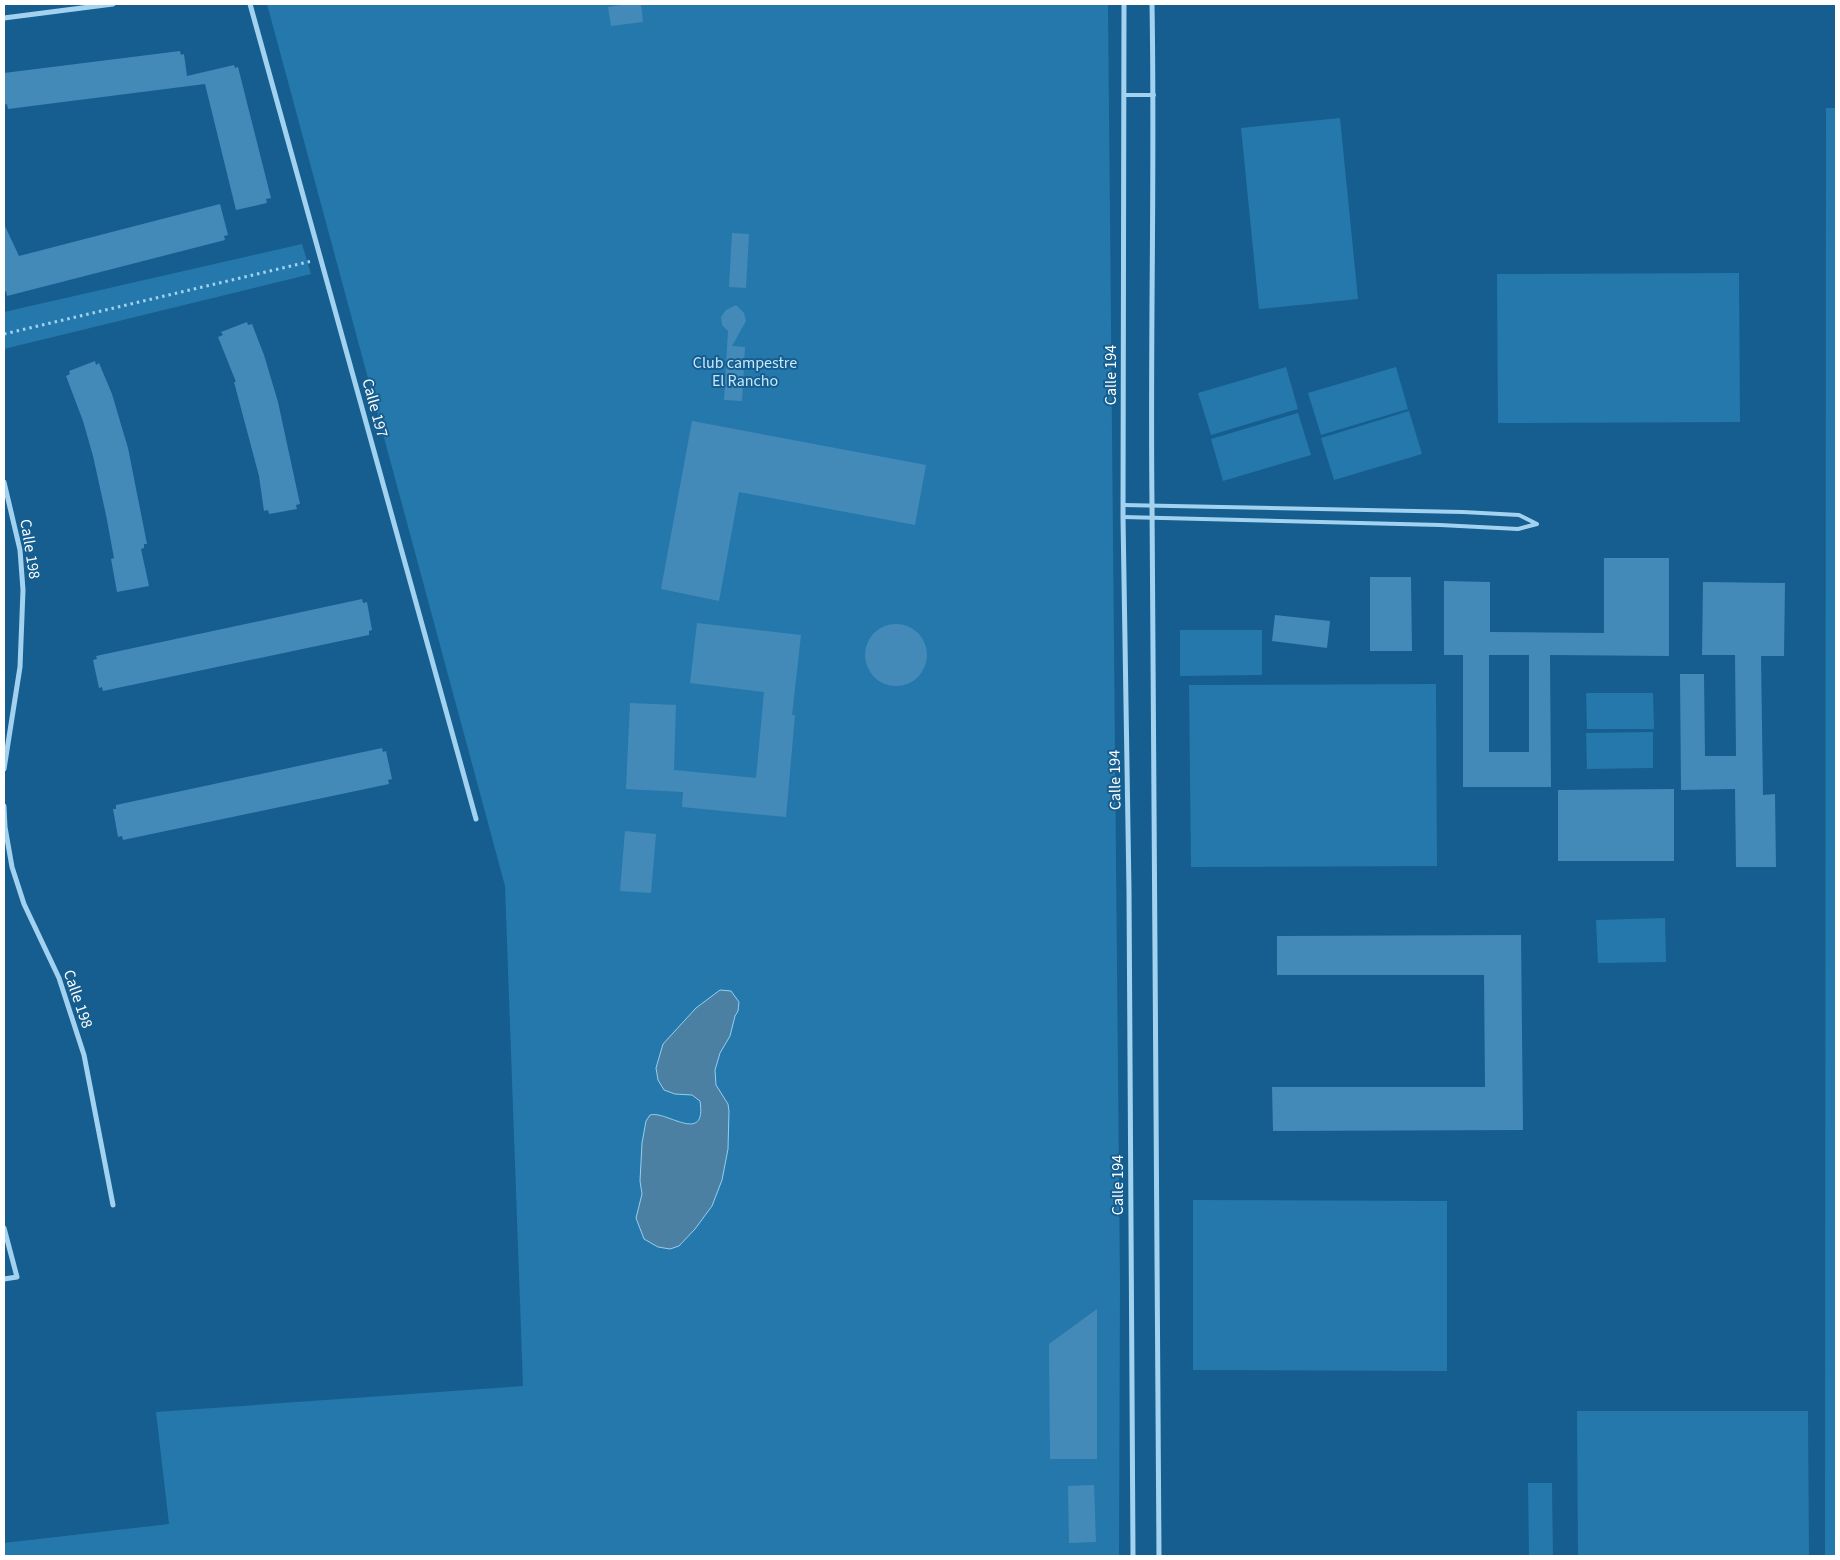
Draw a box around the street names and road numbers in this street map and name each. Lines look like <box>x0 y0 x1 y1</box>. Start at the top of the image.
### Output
street label: Calle 194 <box>1100 345 1122 405</box>
street label: Calle 197 <box>357 376 393 440</box>
street label: Calle 198 <box>14 517 46 581</box>
street label: Calle 194 <box>1103 750 1127 810</box>
street label: Calle 198 <box>58 967 98 1031</box>
street label: Calle 194 <box>1107 1155 1129 1215</box>

